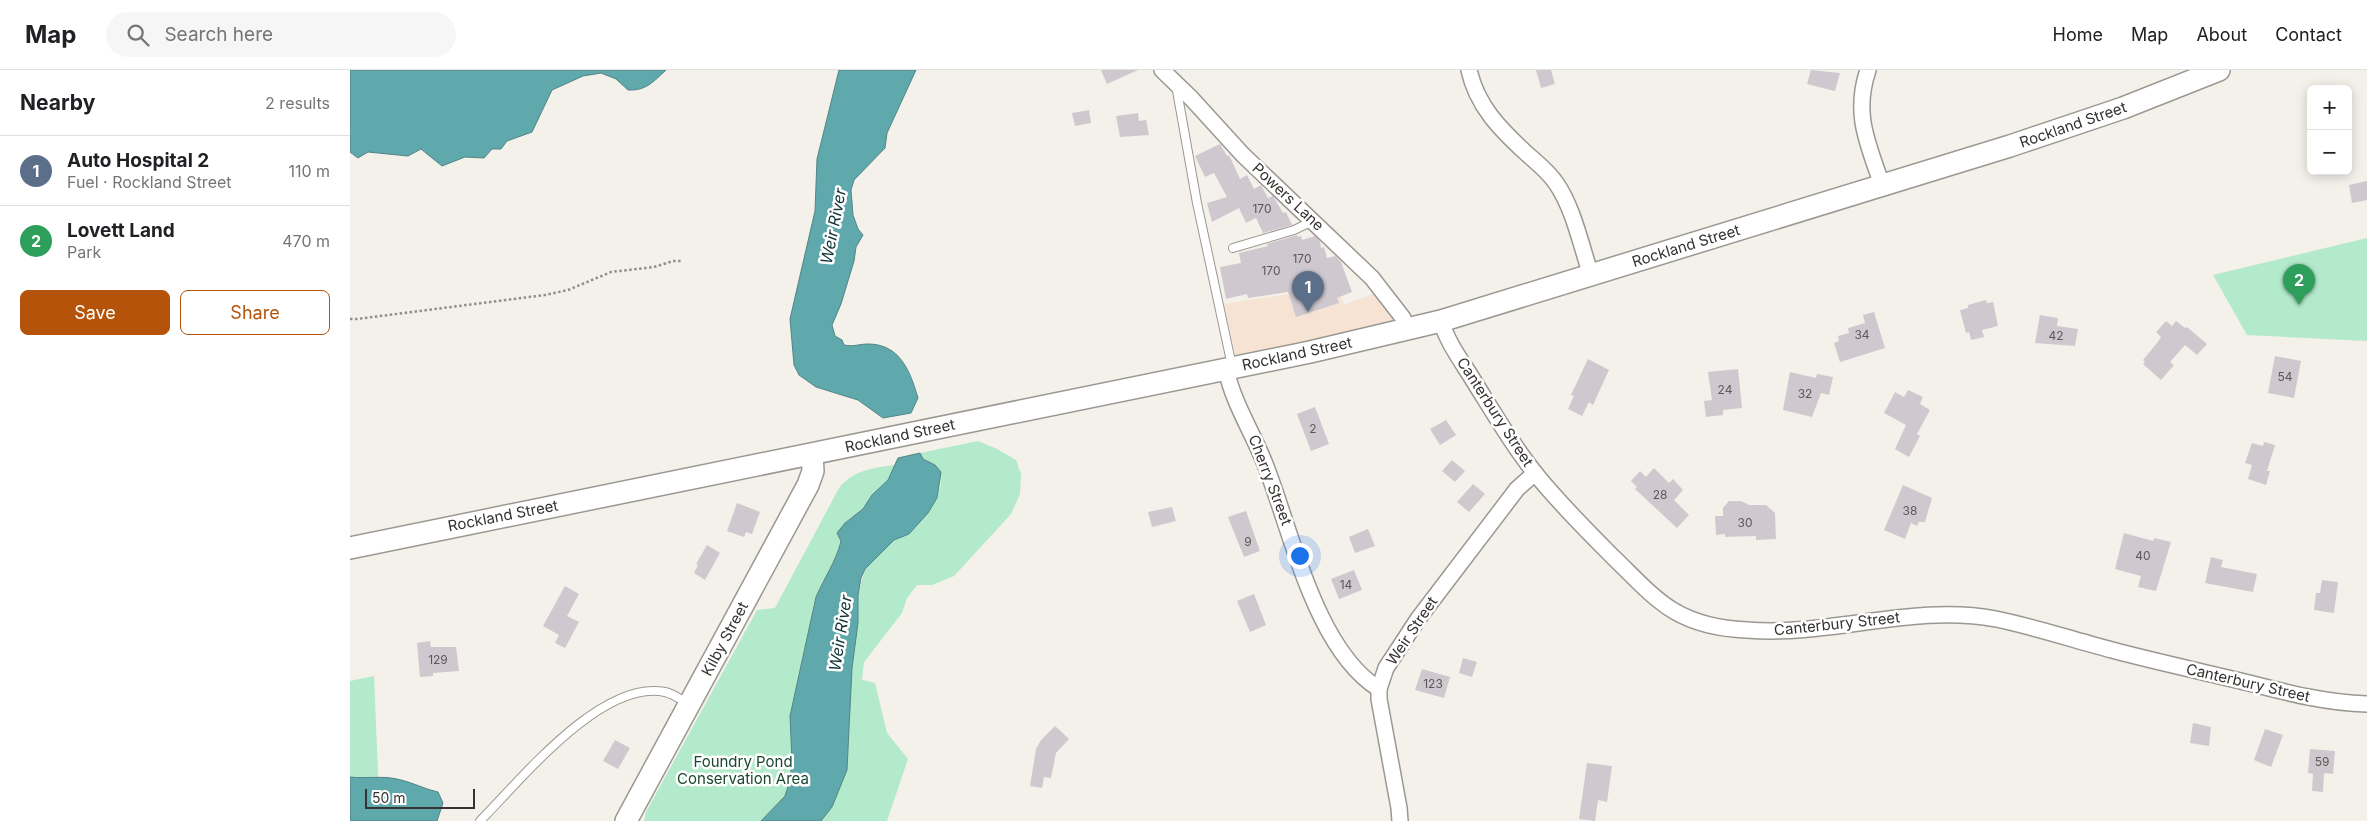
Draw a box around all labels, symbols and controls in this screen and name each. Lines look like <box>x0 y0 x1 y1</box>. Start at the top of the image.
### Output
search box <box>106 12 456 57</box>
text: Map <box>25 20 76 49</box>
icon: search <box>124 21 152 49</box>
text: Search here <box>164 23 273 46</box>
text: Home <box>2053 24 2103 45</box>
text: Map <box>2131 24 2168 45</box>
text: About <box>2196 24 2247 45</box>
text: Contact <box>2275 24 2342 45</box>
map controls <box>2307 85 2352 175</box>
button: + <box>2307 85 2352 130</box>
text: Nearby <box>20 90 95 115</box>
text: 2 results <box>265 93 330 113</box>
street label: Rockland Street <box>2017 97 2129 152</box>
button: − <box>2307 130 2352 175</box>
text: Auto Hospital 2 <box>67 149 209 172</box>
street label: Powers Lane <box>1248 159 1328 235</box>
text: 1 <box>33 161 39 181</box>
text: 110 m <box>288 161 330 181</box>
text: Fuel · Rockland Street <box>67 172 232 192</box>
water label: Weir River <box>816 186 850 266</box>
house number: 170 <box>1252 201 1272 216</box>
text: Lovett Land <box>67 219 175 242</box>
street label: Rockland Street <box>1630 220 1742 271</box>
text: 2 <box>31 231 41 251</box>
text: 470 m <box>282 231 330 251</box>
text: Park <box>67 242 101 262</box>
house number: 170 <box>1292 251 1312 266</box>
house number: 170 <box>1261 263 1281 278</box>
pin: 2 <box>2283 264 2315 305</box>
pin: 1 <box>1292 271 1324 312</box>
button: Save <box>20 290 170 335</box>
button: Share <box>180 290 330 335</box>
house number: 34 <box>1854 327 1870 342</box>
house number: 42 <box>2048 328 2064 343</box>
street label: Rockland Street <box>1240 333 1354 374</box>
street label: Canterbury Street <box>1453 353 1538 470</box>
house number: 54 <box>2277 369 2293 384</box>
house number: 24 <box>1718 382 1733 397</box>
house number: 32 <box>1798 386 1812 401</box>
street label: Rockland Street <box>843 415 957 456</box>
house number: 2 <box>1309 421 1317 436</box>
street label: Cherry Street <box>1245 432 1296 528</box>
house number: 28 <box>1653 487 1667 502</box>
street label: Rockland Street <box>446 495 560 536</box>
house number: 38 <box>1903 503 1917 518</box>
house number: 30 <box>1738 515 1752 530</box>
house number: 9 <box>1244 534 1252 549</box>
your location <box>1287 543 1313 569</box>
house number: 40 <box>2135 548 2151 563</box>
house number: 14 <box>1340 577 1353 592</box>
water label: Weir River <box>824 593 856 672</box>
street label: Weir Street <box>1382 593 1441 669</box>
street label: Kilby Street <box>697 598 752 679</box>
street label: Canterbury Street <box>1773 607 1901 640</box>
house number: 129 <box>428 652 448 667</box>
street label: Canterbury Street <box>2184 659 2312 706</box>
house number: 123 <box>1423 676 1443 691</box>
park label: Foundry Pond Conservation Area <box>677 752 809 788</box>
house number: 59 <box>2315 754 2329 769</box>
scale bar <box>365 786 475 809</box>
text: 50 m <box>372 789 406 806</box>

